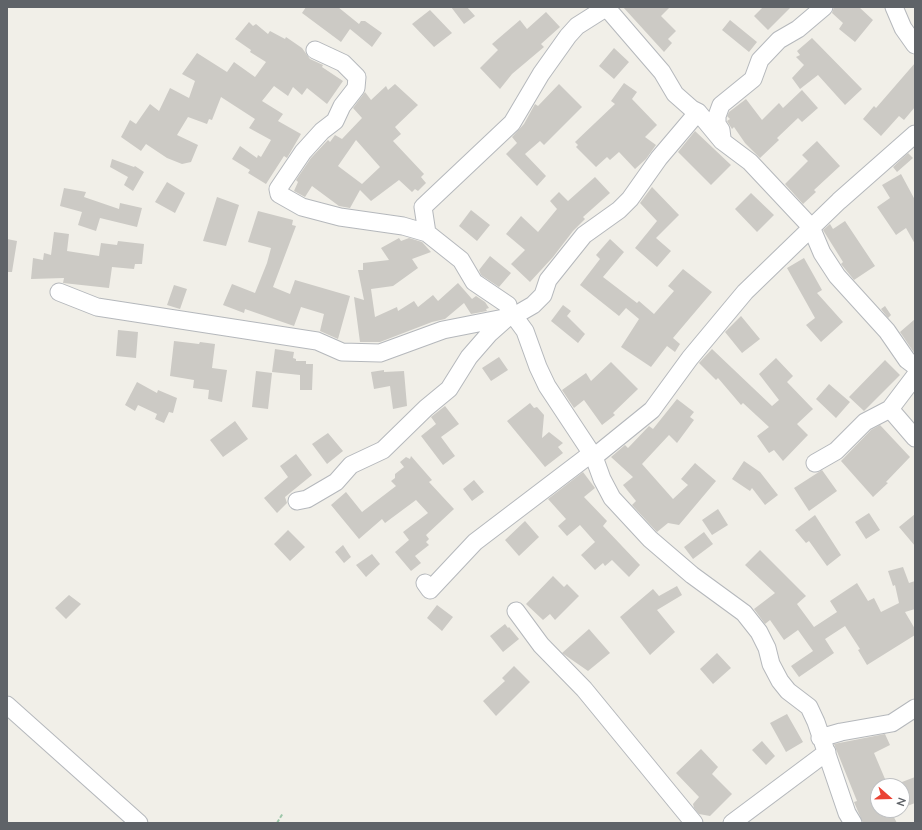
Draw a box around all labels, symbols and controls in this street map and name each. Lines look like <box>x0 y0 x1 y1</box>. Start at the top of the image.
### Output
north arrow <box>870 778 910 818</box>
text: N <box>892 795 909 808</box>

